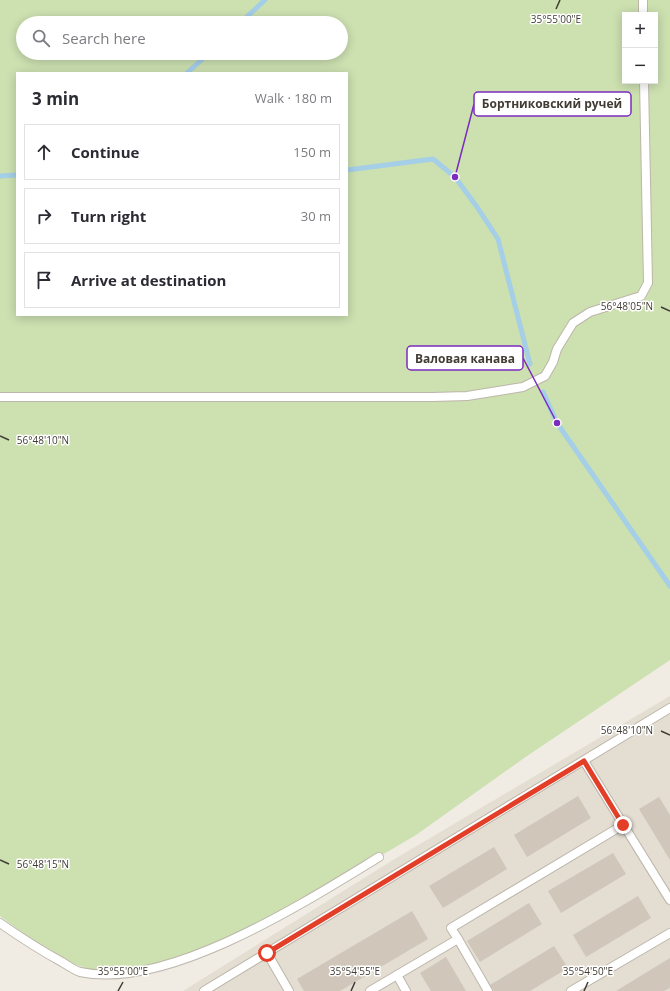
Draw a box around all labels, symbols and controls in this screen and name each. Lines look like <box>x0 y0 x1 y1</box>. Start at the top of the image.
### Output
text: 35°55'00"E <box>531 12 581 26</box>
map controls <box>622 12 658 84</box>
button: + <box>622 12 658 48</box>
search box <box>16 16 348 60</box>
icon: search <box>30 27 52 49</box>
text: Search here <box>62 28 146 48</box>
button: − <box>622 48 658 84</box>
text: 3 min <box>32 87 79 110</box>
text: Walk · 180 m <box>255 89 332 107</box>
callout: Бортниковский ручей <box>474 92 631 116</box>
text: Бортниковский ручей <box>482 95 622 112</box>
icon: ahead <box>33 141 55 163</box>
text: Continue <box>71 142 139 162</box>
text: 150 m <box>293 143 331 161</box>
icon: right <box>33 205 55 227</box>
text: Turn right <box>71 206 146 226</box>
text: 30 m <box>301 207 331 225</box>
icon: arrive <box>33 269 55 291</box>
text: Arrive at destination <box>71 270 226 290</box>
text: 56°48'05"N <box>601 299 653 313</box>
callout: Валовая канава <box>407 346 523 370</box>
text: Валовая канава <box>415 350 515 367</box>
text: 56°48'10"N <box>17 433 69 447</box>
text: 56°48'10"N <box>601 723 653 737</box>
route end <box>614 816 632 834</box>
text: 56°48'15"N <box>17 857 69 871</box>
route start <box>258 944 276 962</box>
text: 35°55'00"E <box>98 964 148 978</box>
text: 35°54'55"E <box>330 964 380 978</box>
text: 35°54'50"E <box>563 964 613 978</box>

